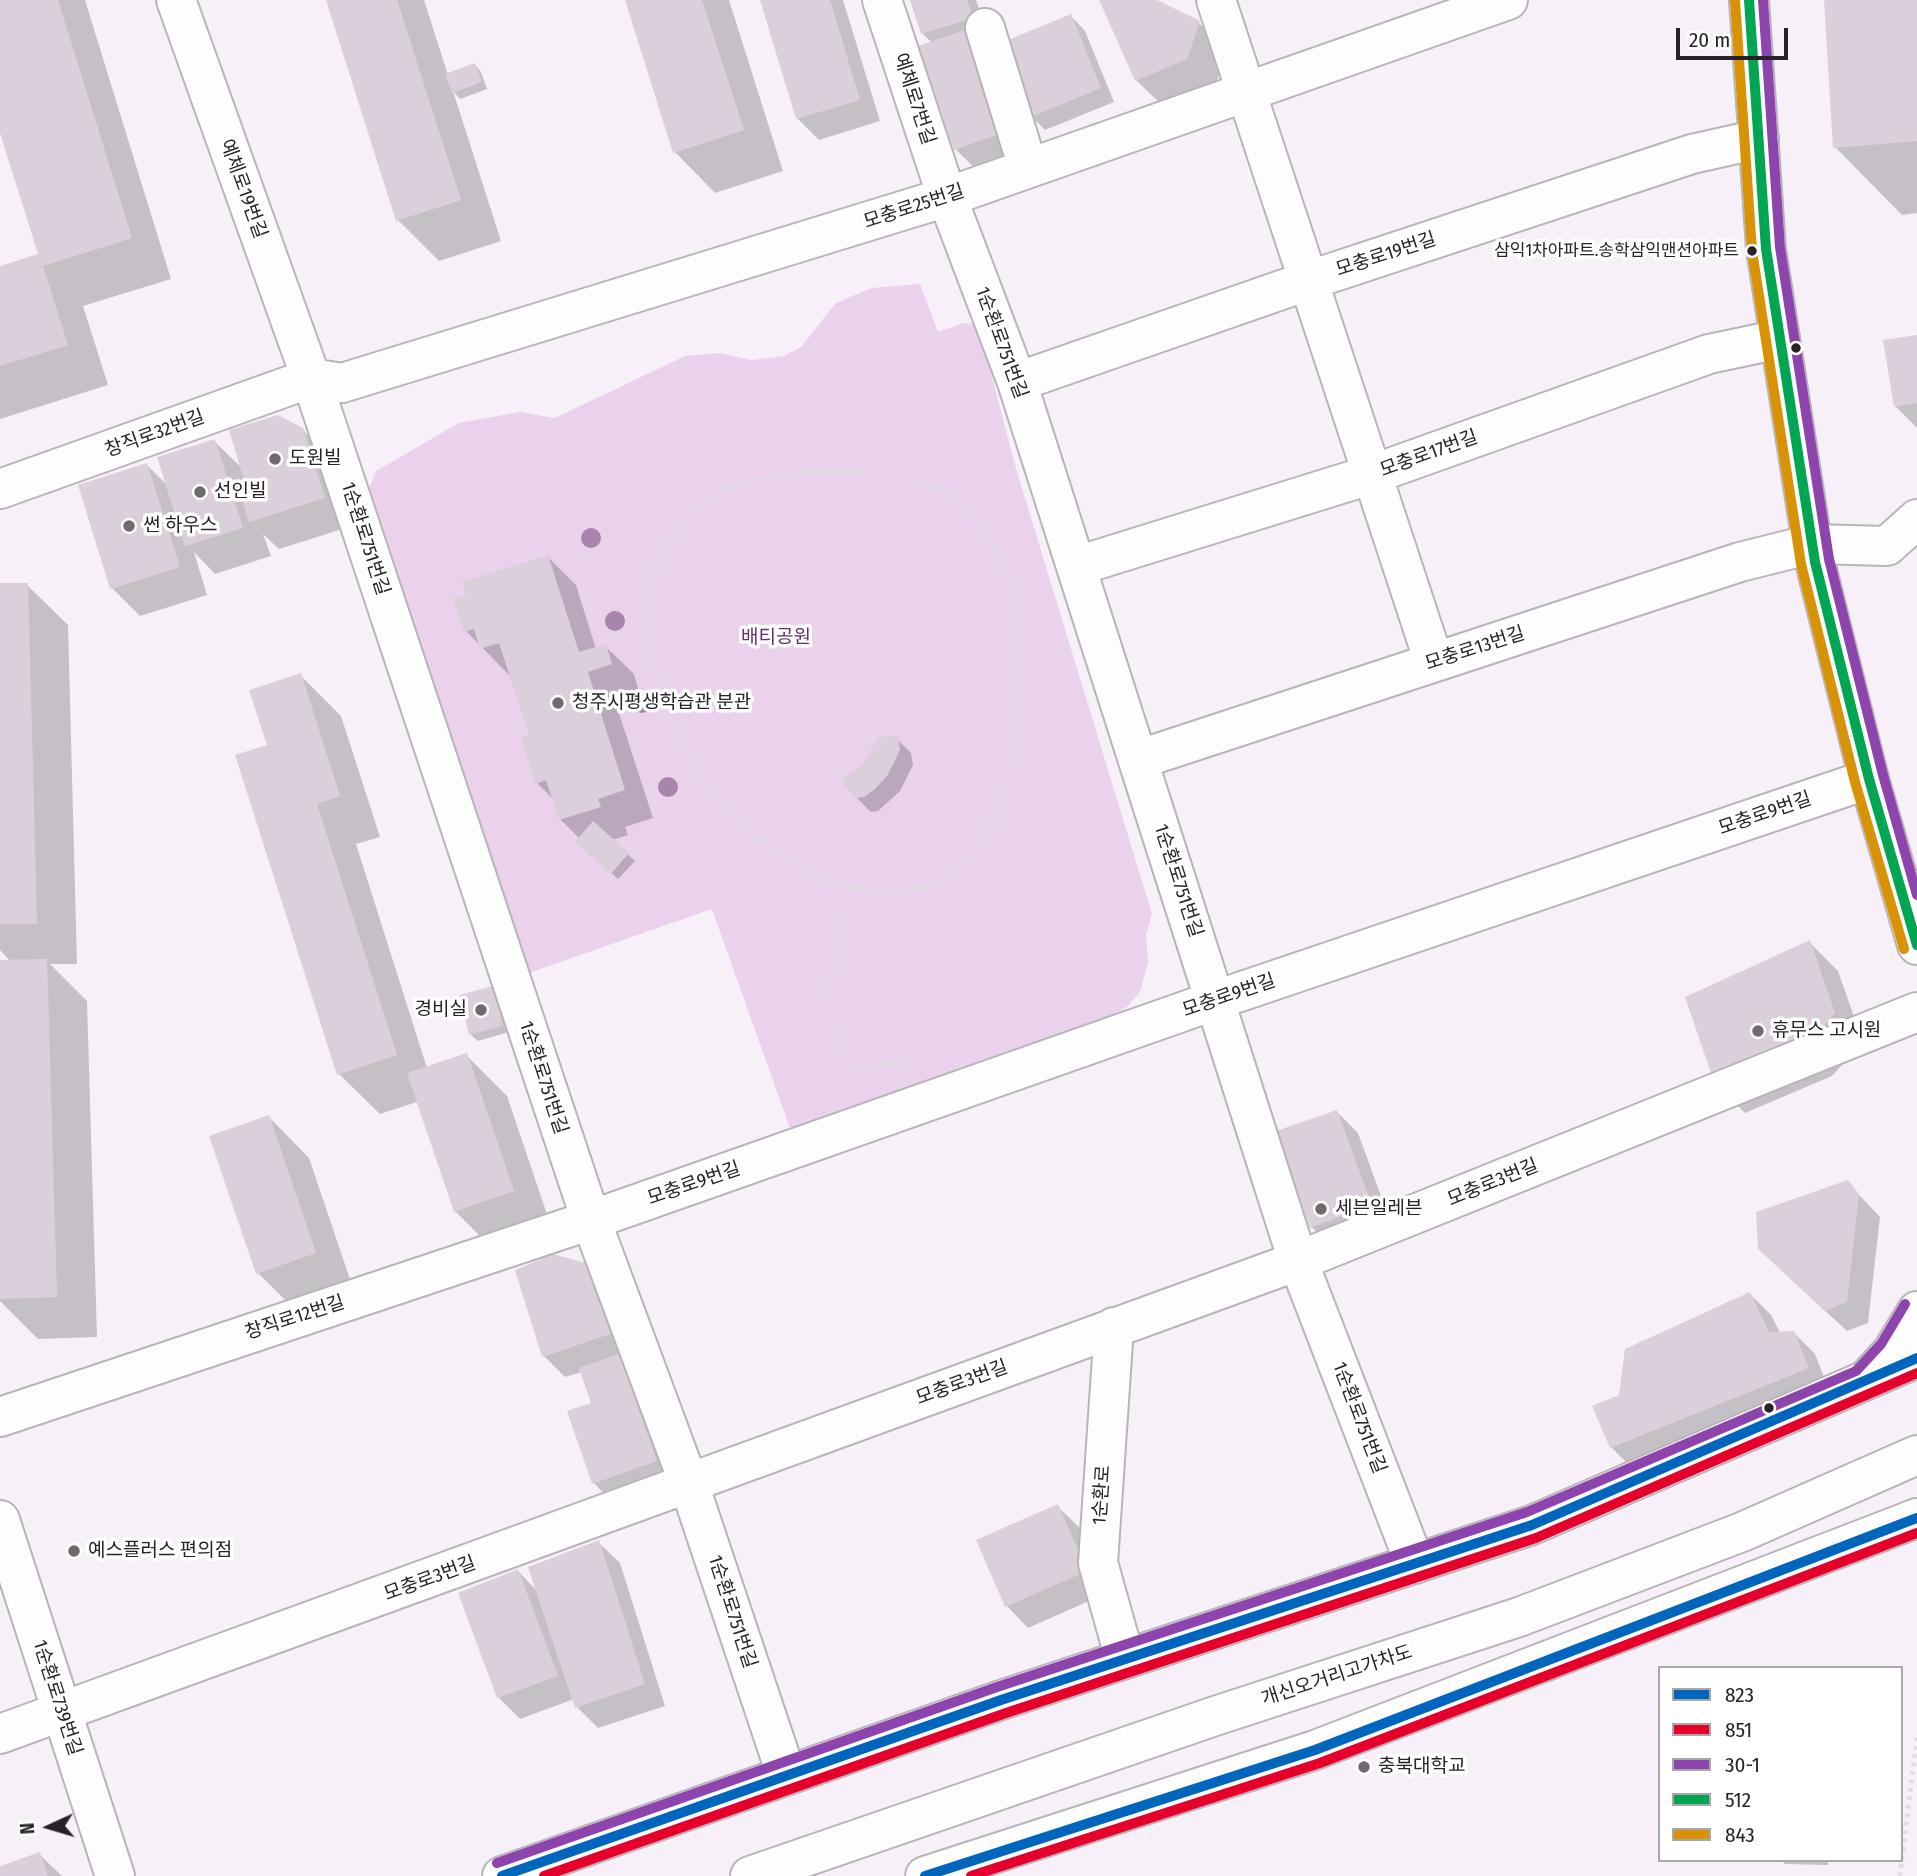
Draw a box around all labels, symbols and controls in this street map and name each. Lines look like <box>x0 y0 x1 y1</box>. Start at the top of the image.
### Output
scale bar <box>1679 14 1791 58</box>
text: 20 m <box>1689 27 1730 53</box>
street label: 예체로7번길 <box>888 50 940 148</box>
street label: 예체로19번길 <box>214 136 272 242</box>
street label: 모충로25번길 <box>861 180 967 234</box>
street label: 모충로19번길 <box>1333 228 1439 282</box>
place label: 삼익1차아파트.송학삼익맨션아파트 <box>1494 241 1739 261</box>
marker: 삼익1차아파트.송학삼익맨션아파트 <box>1745 244 1759 258</box>
street label: 1순환로751번길 <box>970 284 1032 402</box>
unlabelled marker <box>1789 341 1803 355</box>
street label: 창직로32번길 <box>102 405 208 463</box>
street label: 모충로17번길 <box>1377 426 1481 482</box>
place label: 도원빌 <box>289 448 341 470</box>
marker: 도원빌 <box>267 451 283 467</box>
street label: 1순환로751번길 <box>336 480 394 598</box>
place label: 선인빌 <box>214 481 266 503</box>
marker: 선인빌 <box>192 484 208 500</box>
place label: 썬 하우스 <box>143 515 217 537</box>
marker: 썬 하우스 <box>121 518 137 534</box>
street label: 모충로13번길 <box>1422 622 1528 676</box>
park label: 배티공원 <box>741 627 811 649</box>
place label: 청주시평생학습관 분관 <box>572 692 751 714</box>
marker: 청주시평생학습관 분관 <box>550 695 566 711</box>
street label: 모충로9번길 <box>1716 787 1814 841</box>
street label: 1순환로751번길 <box>1149 822 1207 940</box>
street label: 모충로9번길 <box>1180 969 1278 1023</box>
place label: 경비실 <box>415 999 467 1021</box>
marker: 경비실 <box>473 1002 489 1018</box>
street label: 1순환로751번길 <box>514 1019 572 1137</box>
place label: 휴무스 고시원 <box>1772 1020 1881 1042</box>
marker: 휴무스 고시원 <box>1750 1023 1766 1039</box>
street label: 모충로3번길 <box>1444 1154 1542 1212</box>
street label: 모충로9번길 <box>645 1157 743 1211</box>
place label: 세븐일레븐 <box>1335 1198 1422 1220</box>
marker: 세븐일레븐 <box>1313 1201 1329 1217</box>
street label: 창직로12번길 <box>242 1291 348 1345</box>
street label: 모충로3번길 <box>913 1356 1011 1410</box>
street label: 1순환로751번길 <box>1327 1359 1391 1477</box>
unlabelled marker <box>1762 1401 1776 1415</box>
street label: 1순환로 <box>1089 1464 1115 1526</box>
place label: 예스플러스 편의점 <box>88 1540 232 1562</box>
marker: 예스플러스 편의점 <box>66 1543 82 1559</box>
street label: 모충로3번길 <box>381 1552 479 1606</box>
street label: 1순환로751번길 <box>703 1553 761 1671</box>
street label: 1순환로739번길 <box>28 1637 86 1759</box>
street label: 개신오거리고가차도 <box>1259 1641 1415 1711</box>
legend <box>1658 1666 1903 1862</box>
text: 823 <box>1725 1682 1754 1708</box>
text: 851 <box>1725 1717 1752 1743</box>
text: 30-1 <box>1725 1752 1760 1778</box>
place label: 충북대학교 <box>1378 1756 1465 1778</box>
marker: 충북대학교 <box>1356 1759 1372 1775</box>
text: 512 <box>1725 1787 1751 1813</box>
north arrow <box>14 1792 84 1862</box>
text: N <box>16 1822 39 1835</box>
text: 843 <box>1725 1822 1755 1848</box>

